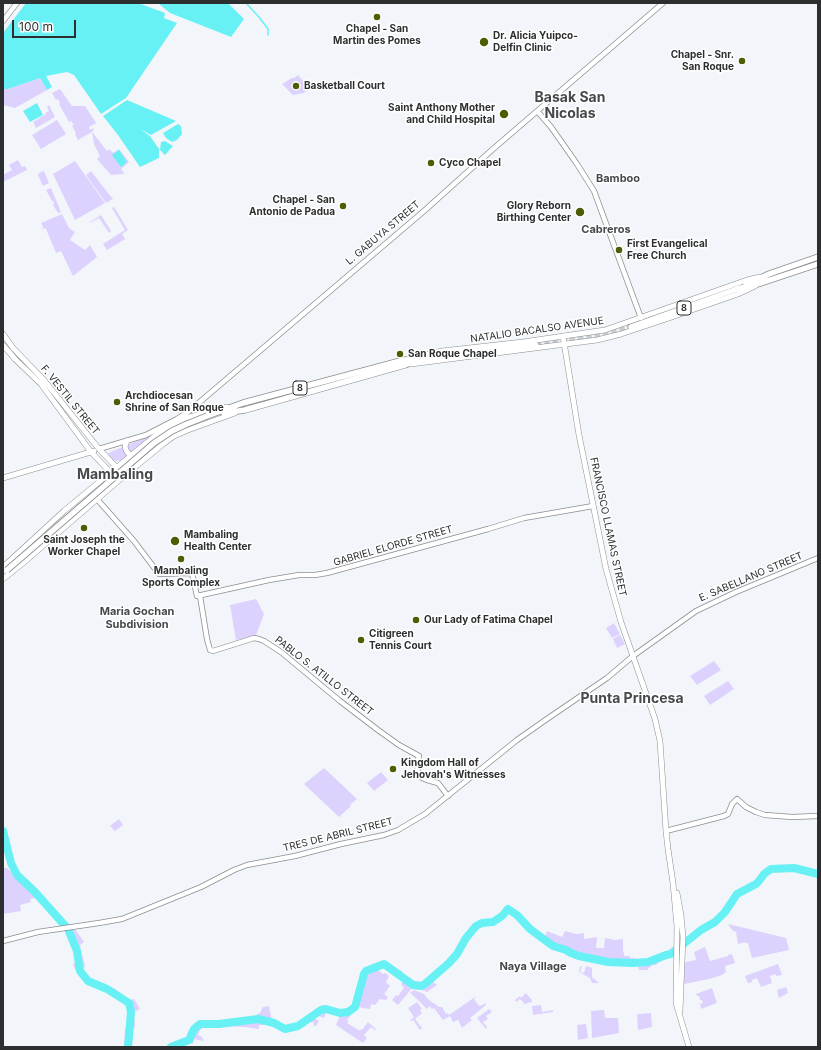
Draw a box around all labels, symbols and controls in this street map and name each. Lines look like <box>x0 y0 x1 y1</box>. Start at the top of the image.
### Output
scale bar <box>14 12 78 38</box>
marker: Chapel - San Martin des Pomes <box>372 12 382 22</box>
text: 100 m <box>19 19 53 34</box>
place label: Chapel - San Martin des Pomes <box>333 23 421 46</box>
place label: Dr. Alicia Yuipco- Delfin Clinic <box>493 30 578 54</box>
marker: Dr. Alicia Yuipco- Delfin Clinic <box>478 36 490 48</box>
place label: Chapel - Snr. San Roque <box>671 49 734 72</box>
marker: Chapel - Snr. San Roque <box>737 56 747 66</box>
place label: Basketball Court <box>304 80 385 92</box>
marker: Basketball Court <box>291 81 301 91</box>
district label: Basak San Nicolas <box>535 90 605 122</box>
place label: Saint Anthony Mother and Child Hospital <box>388 102 495 126</box>
marker: Saint Anthony Mother and Child Hospital <box>498 108 510 120</box>
place label: Cyco Chapel <box>439 157 501 169</box>
marker: Cyco Chapel <box>426 158 436 168</box>
district label: Bamboo <box>596 172 640 186</box>
place label: Chapel - San Antonio de Padua <box>249 194 335 218</box>
street label: L. GABUYA STREET <box>344 199 422 267</box>
place label: Glory Reborn Birthing Center <box>497 200 571 224</box>
marker: Chapel - San Antonio de Padua <box>338 201 348 211</box>
marker: Glory Reborn Birthing Center <box>574 206 586 218</box>
district label: Cabreros <box>581 223 631 237</box>
place label: First Evangelical Free Church <box>627 238 707 262</box>
marker: First Evangelical Free Church <box>614 245 624 255</box>
road number: 8 <box>677 301 691 315</box>
street label: NATALIO BACALSO AVENUE <box>470 315 604 345</box>
place label: San Roque Chapel <box>408 348 497 360</box>
marker: San Roque Chapel <box>395 349 405 359</box>
street label: F. VESTIL STREET <box>38 363 102 437</box>
road number: 8 <box>293 381 307 395</box>
place label: Archdiocesan Shrine of San Roque <box>125 390 224 414</box>
marker: Archdiocesan Shrine of San Roque <box>112 397 122 407</box>
street label: FRANCISCO LLAMAS STREET <box>587 456 629 598</box>
district label: Mambaling <box>77 467 153 483</box>
marker: Saint Joseph the Worker Chapel <box>79 523 89 533</box>
street label: GABRIEL ELORDE STREET <box>332 523 454 569</box>
place label: Mambaling Health Center <box>184 529 252 552</box>
place label: Saint Joseph the Worker Chapel <box>43 534 125 558</box>
marker: Mambaling Health Center <box>169 535 181 547</box>
street label: E. SABELLANO STREET <box>697 550 805 604</box>
marker: Mambaling Sports Complex <box>176 554 186 564</box>
place label: Mambaling Sports Complex <box>142 565 220 588</box>
district label: Maria Gochan Subdivision <box>100 605 174 631</box>
place label: Our Lady of Fatima Chapel <box>424 614 553 626</box>
marker: Our Lady of Fatima Chapel <box>411 615 421 625</box>
place label: Citigreen Tennis Court <box>369 628 432 652</box>
street label: PABLO S. ATILLO STREET <box>272 634 376 718</box>
marker: Citigreen Tennis Court <box>356 635 366 645</box>
district label: Punta Princesa <box>580 691 684 707</box>
place label: Kingdom Hall of Jehovah's Witnesses <box>401 757 506 780</box>
marker: Kingdom Hall of Jehovah's Witnesses <box>388 764 398 774</box>
street label: TRES DE ABRIL STREET <box>282 816 394 854</box>
district label: Naya Village <box>499 960 567 974</box>

